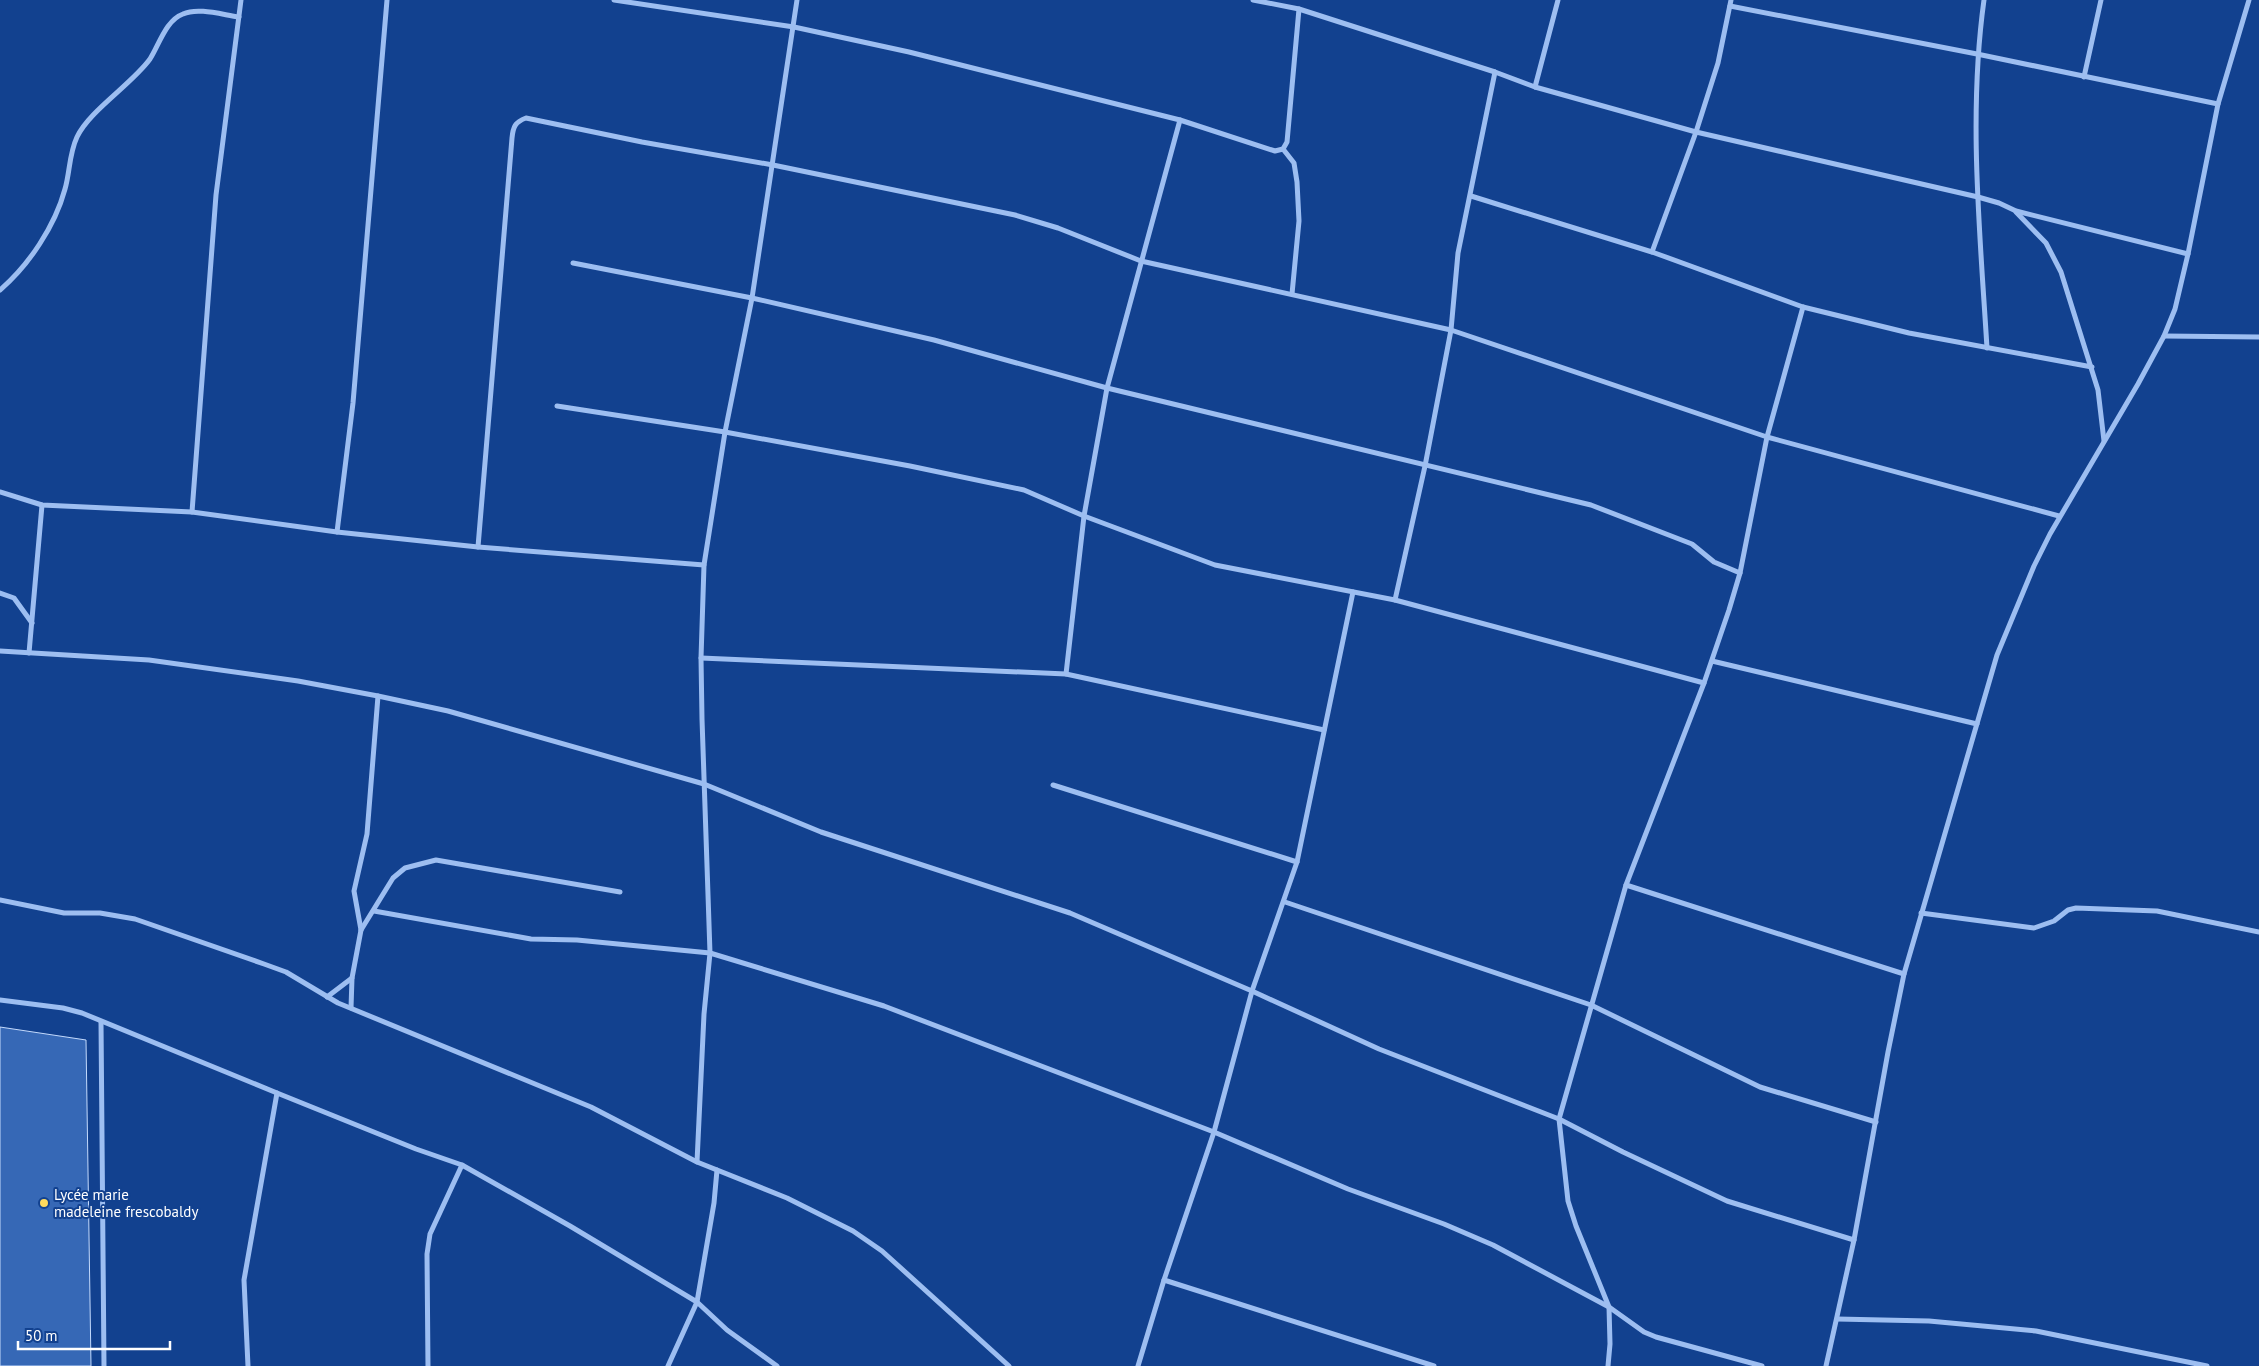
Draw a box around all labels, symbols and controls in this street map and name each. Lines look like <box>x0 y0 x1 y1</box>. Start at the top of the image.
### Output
place label: Lycée marie madeleine frescobaldy <box>54 1185 198 1221</box>
marker: Lycée marie madeleine frescobaldy <box>38 1197 50 1209</box>
scale bar <box>18 1318 170 1350</box>
text: 50 m <box>25 1326 58 1345</box>

